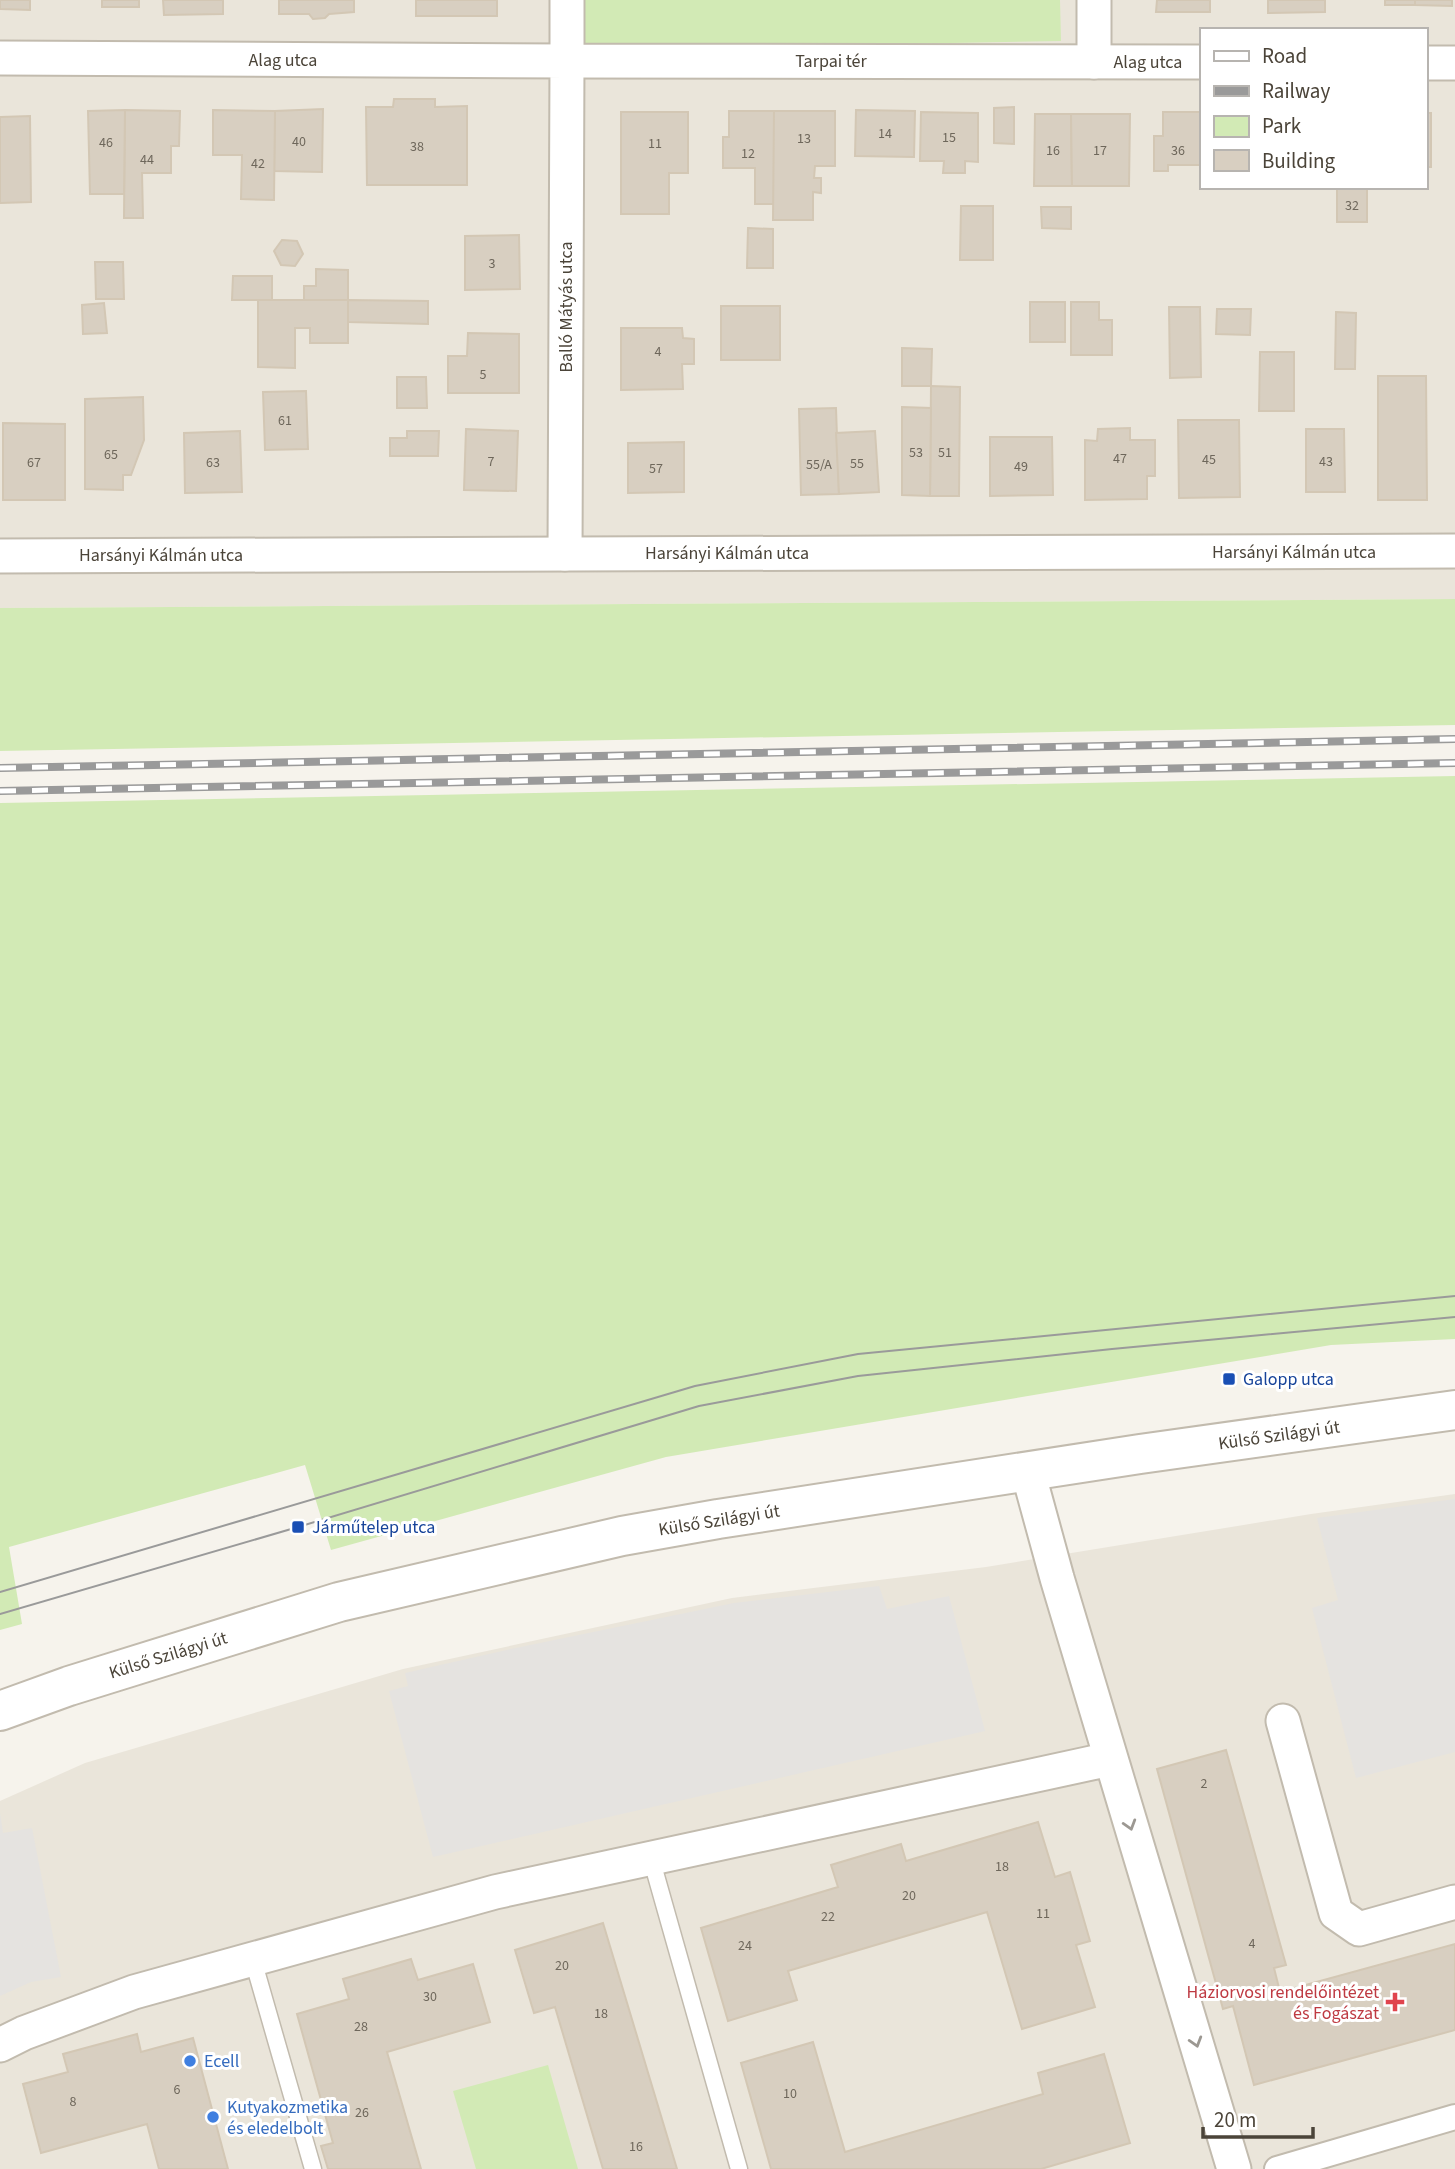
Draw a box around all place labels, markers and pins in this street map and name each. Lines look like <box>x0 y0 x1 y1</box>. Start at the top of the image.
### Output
place label: Galopp utca <box>1243 1367 1334 1392</box>
marker: Galopp utca <box>1221 1371 1237 1387</box>
place label: Járműtelep utca <box>312 1515 435 1540</box>
marker: Járműtelep utca <box>290 1519 306 1535</box>
place label: Háziorvosi rendelőintézet és Fogászat <box>1187 1980 1379 2026</box>
marker: Háziorvosi rendelőintézet és Fogászat <box>1385 1992 1405 2012</box>
place label: Ecell <box>204 2049 239 2074</box>
marker: Ecell <box>182 2053 198 2069</box>
place label: Kutyakozmetika és eledelbolt <box>227 2095 348 2141</box>
marker: Kutyakozmetika és eledelbolt <box>205 2109 221 2125</box>

